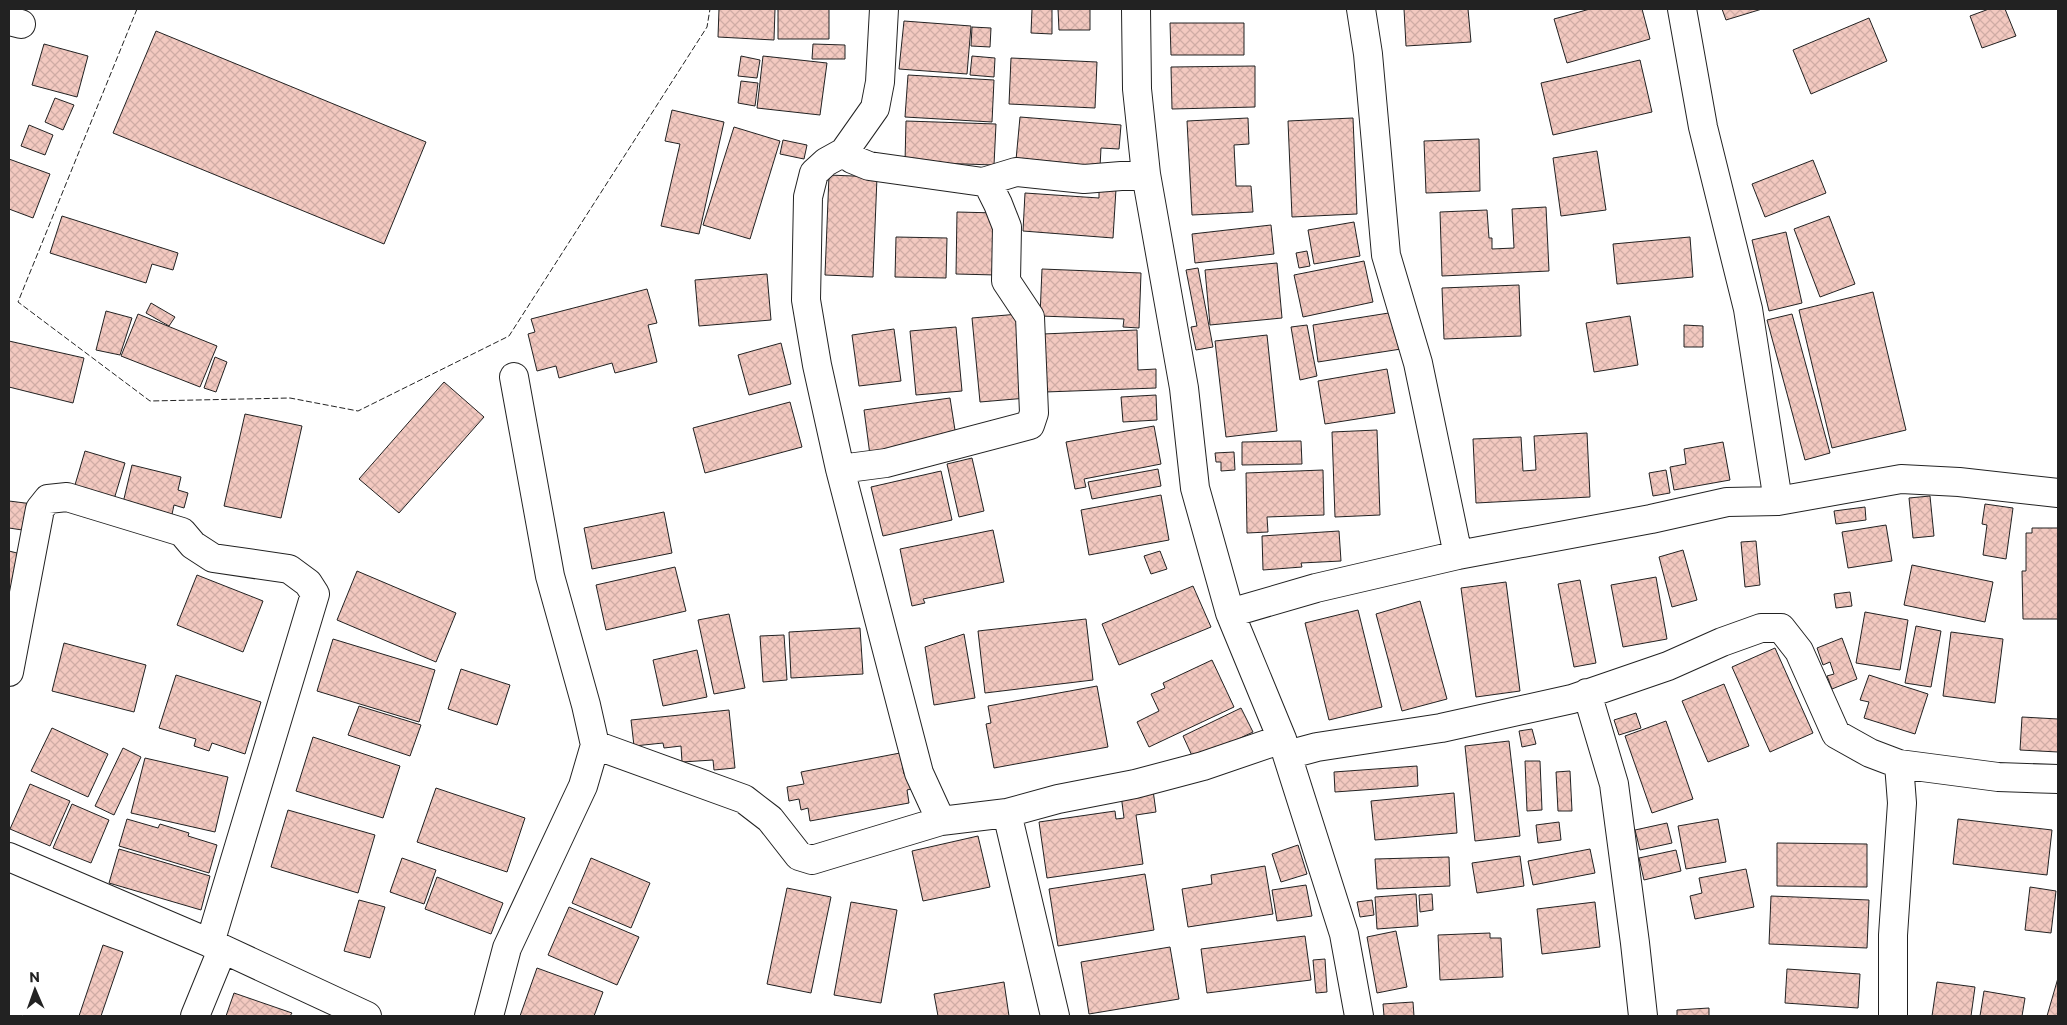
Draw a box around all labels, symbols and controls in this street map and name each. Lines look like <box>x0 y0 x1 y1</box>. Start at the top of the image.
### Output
north arrow <box>10 965 60 1015</box>
text: N <box>29 968 40 985</box>

